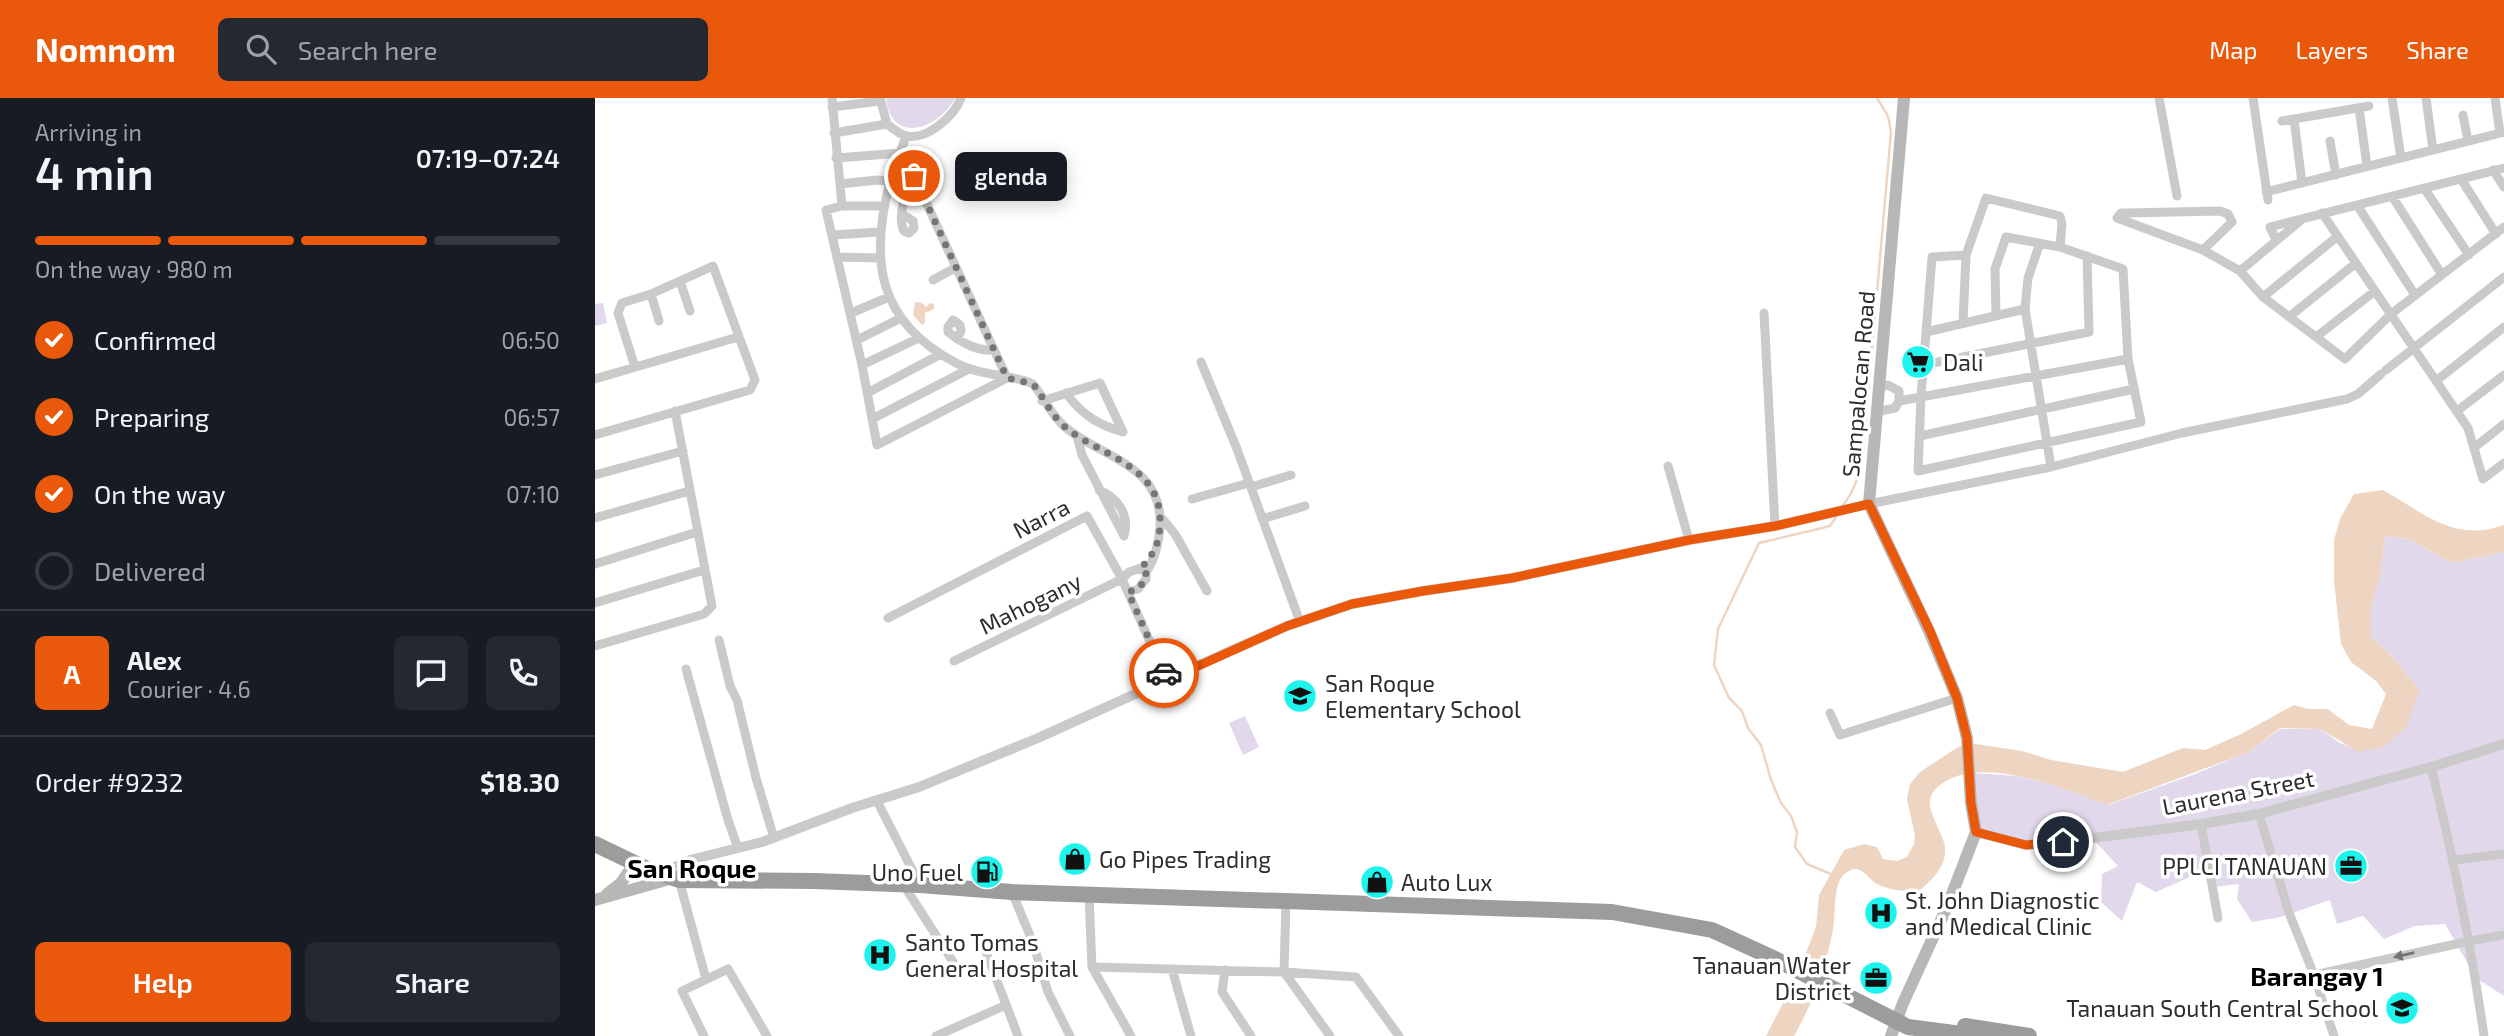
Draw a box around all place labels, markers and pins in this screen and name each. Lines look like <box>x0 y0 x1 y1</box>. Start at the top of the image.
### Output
pin <box>884 146 944 206</box>
callout: glenda <box>956 152 1068 200</box>
supermarket icon: Dali <box>1899 343 1937 381</box>
place label: Dali <box>1943 348 1983 376</box>
place label: San Roque Elementary School <box>1325 669 1521 723</box>
school or university icon: San Roque Elementary School <box>1281 677 1319 715</box>
pin <box>2033 812 2093 872</box>
shop icon: Go Pipes Trading <box>1056 840 1094 878</box>
place label: Go Pipes Trading <box>1099 845 1271 873</box>
office icon: PPLCI TANAUAN <box>2332 847 2370 885</box>
place label: PPLCI TANAUAN <box>2162 852 2327 880</box>
fuel station icon: Uno Fuel <box>968 853 1006 891</box>
place label: Uno Fuel <box>872 858 963 886</box>
shop icon: Auto Lux <box>1358 863 1396 901</box>
place label: Auto Lux <box>1401 868 1492 896</box>
place label: St. John Diagnostic and Medical Clinic <box>1905 886 2099 940</box>
hospital icon: St. John Diagnostic and Medical Clinic <box>1862 894 1900 932</box>
place label: Santo Tomas General Hospital <box>905 928 1078 982</box>
hospital icon: Santo Tomas General Hospital <box>861 936 899 974</box>
place label: Tanauan Water District <box>1693 951 1851 1005</box>
office icon: Tanauan Water District <box>1857 959 1895 997</box>
school or university icon: Tanauan South Central School <box>2383 989 2421 1027</box>
place label: Tanauan South Central School <box>2066 994 2378 1022</box>

